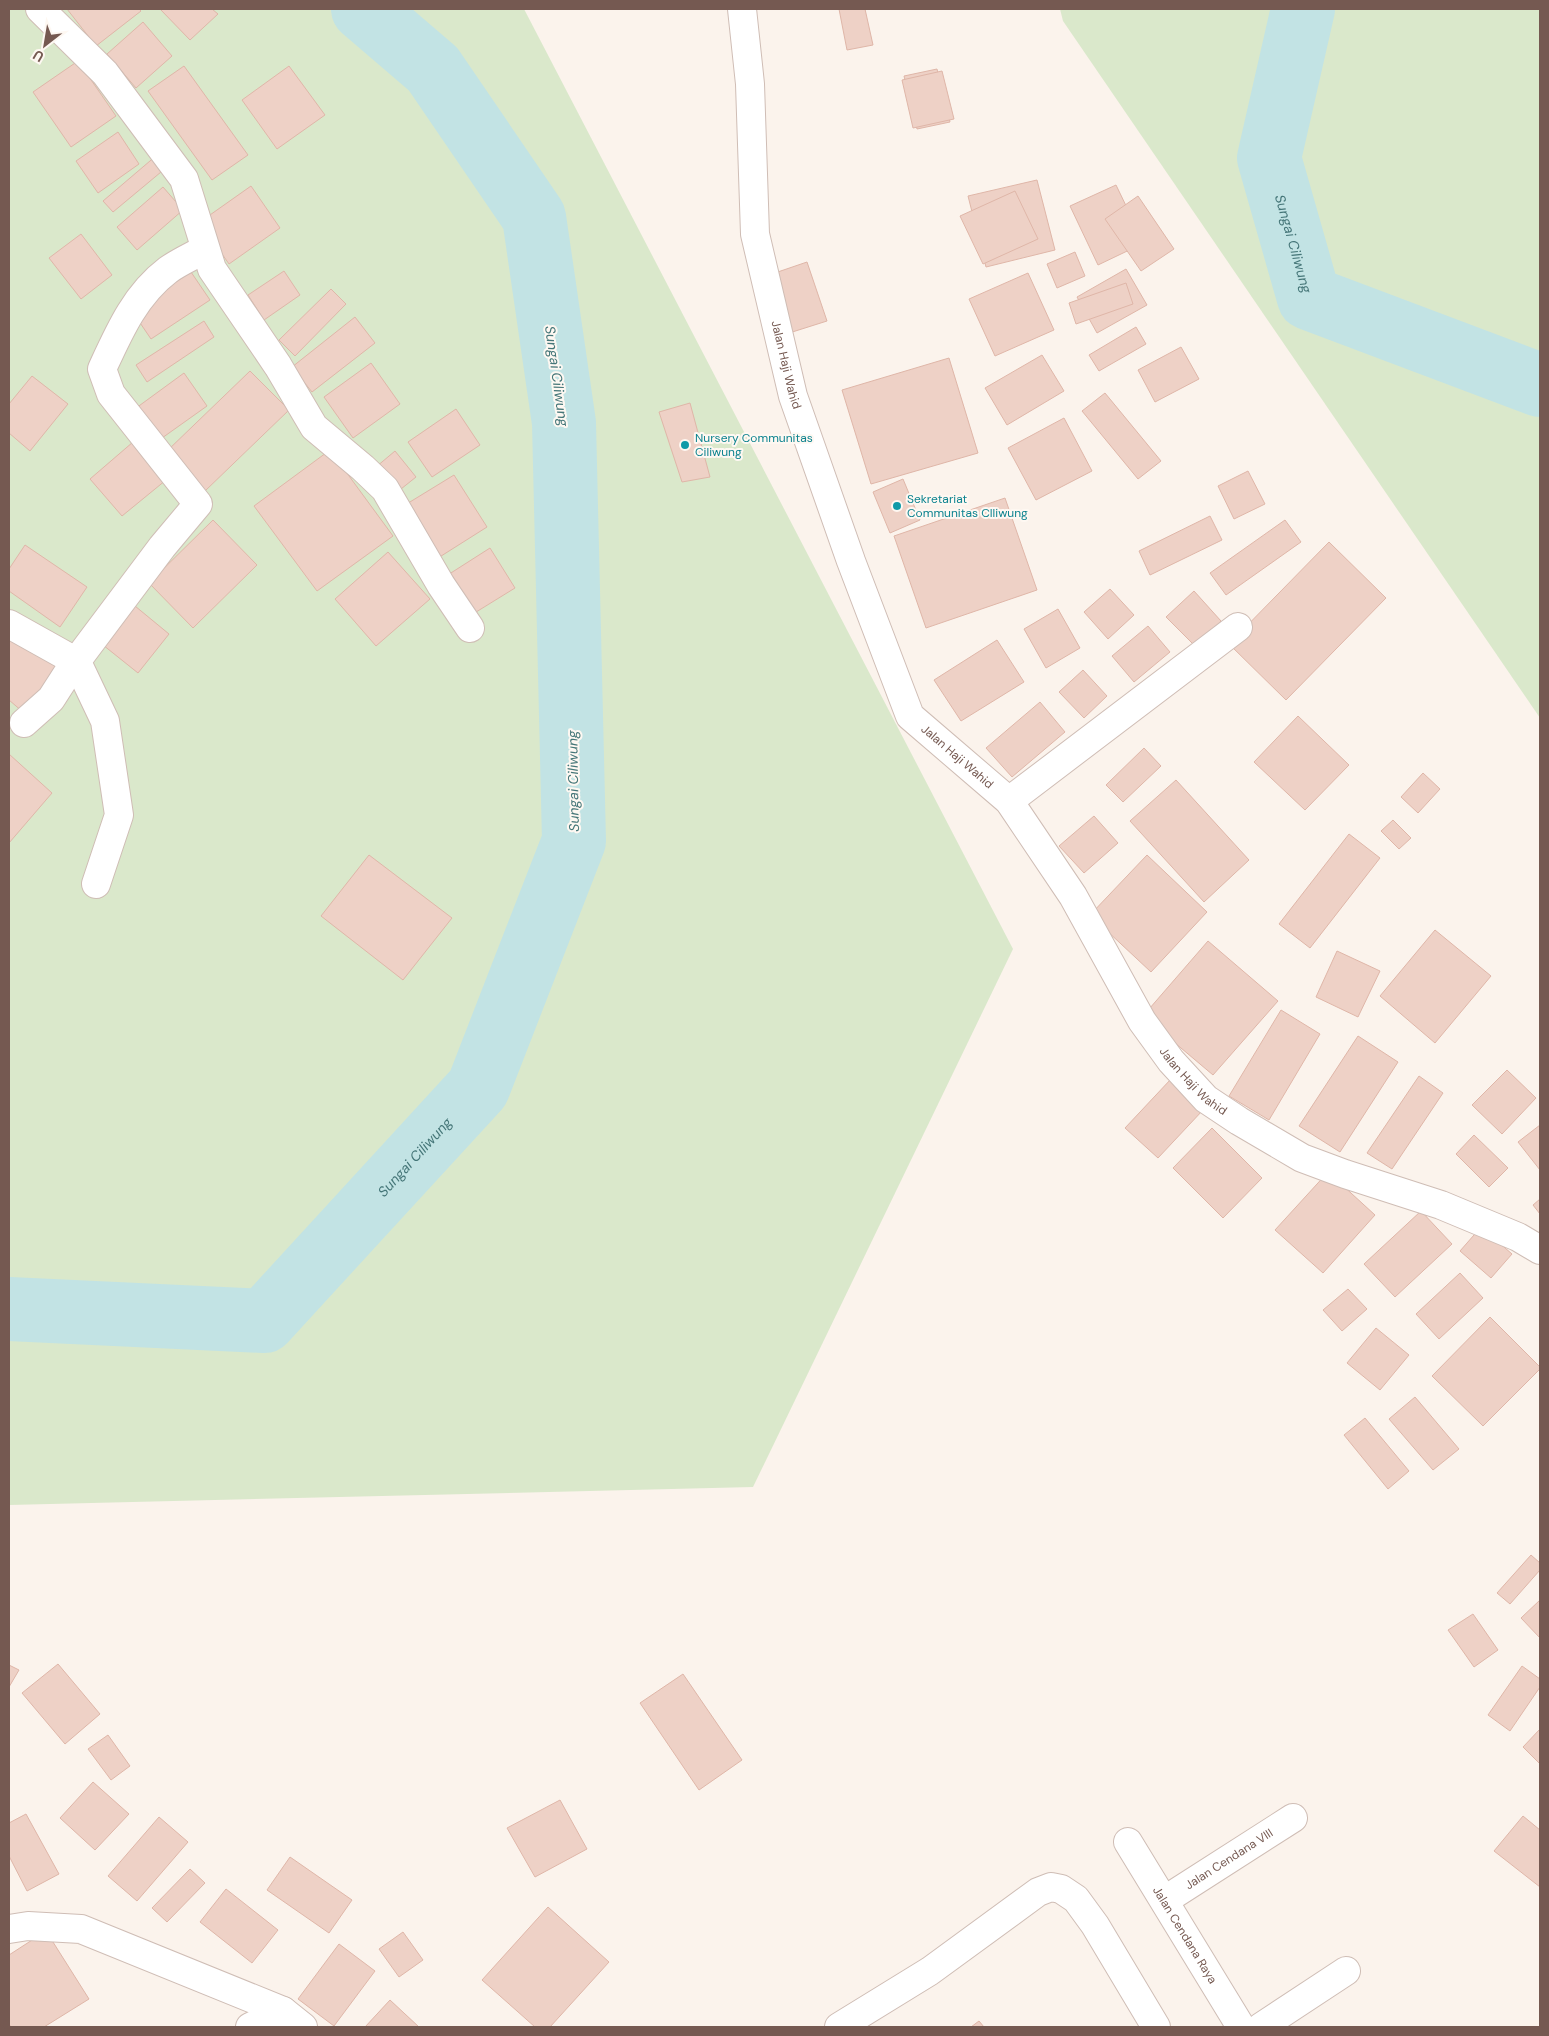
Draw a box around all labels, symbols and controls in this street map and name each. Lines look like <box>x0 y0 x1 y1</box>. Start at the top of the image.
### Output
north arrow <box>20 20 70 70</box>
text: U <box>30 46 47 66</box>
water label: Sungai Ciliwung <box>1271 192 1316 295</box>
street label: Jalan Haji Wahid <box>768 319 805 411</box>
water label: Sungai Ciliwung <box>541 324 573 428</box>
place label: Nursery Communitas Ciliwung <box>695 430 813 460</box>
marker: Nursery Communitas Ciliwung <box>679 439 691 451</box>
place label: Sekretariat Communitas CIliwung <box>907 491 1028 521</box>
marker: Sekretariat Communitas CIliwung <box>891 500 903 512</box>
street label: Jalan Haji Wahid <box>918 721 997 792</box>
water label: Sungai Ciliwung <box>563 730 583 832</box>
street label: Jalan Haji Wahid <box>1156 1044 1230 1119</box>
water label: Sungai Ciliwung <box>374 1113 456 1200</box>
street label: Jalan Cendana VIII <box>1182 1825 1276 1893</box>
street label: Jalan Cendana Raya <box>1149 1883 1221 1987</box>

